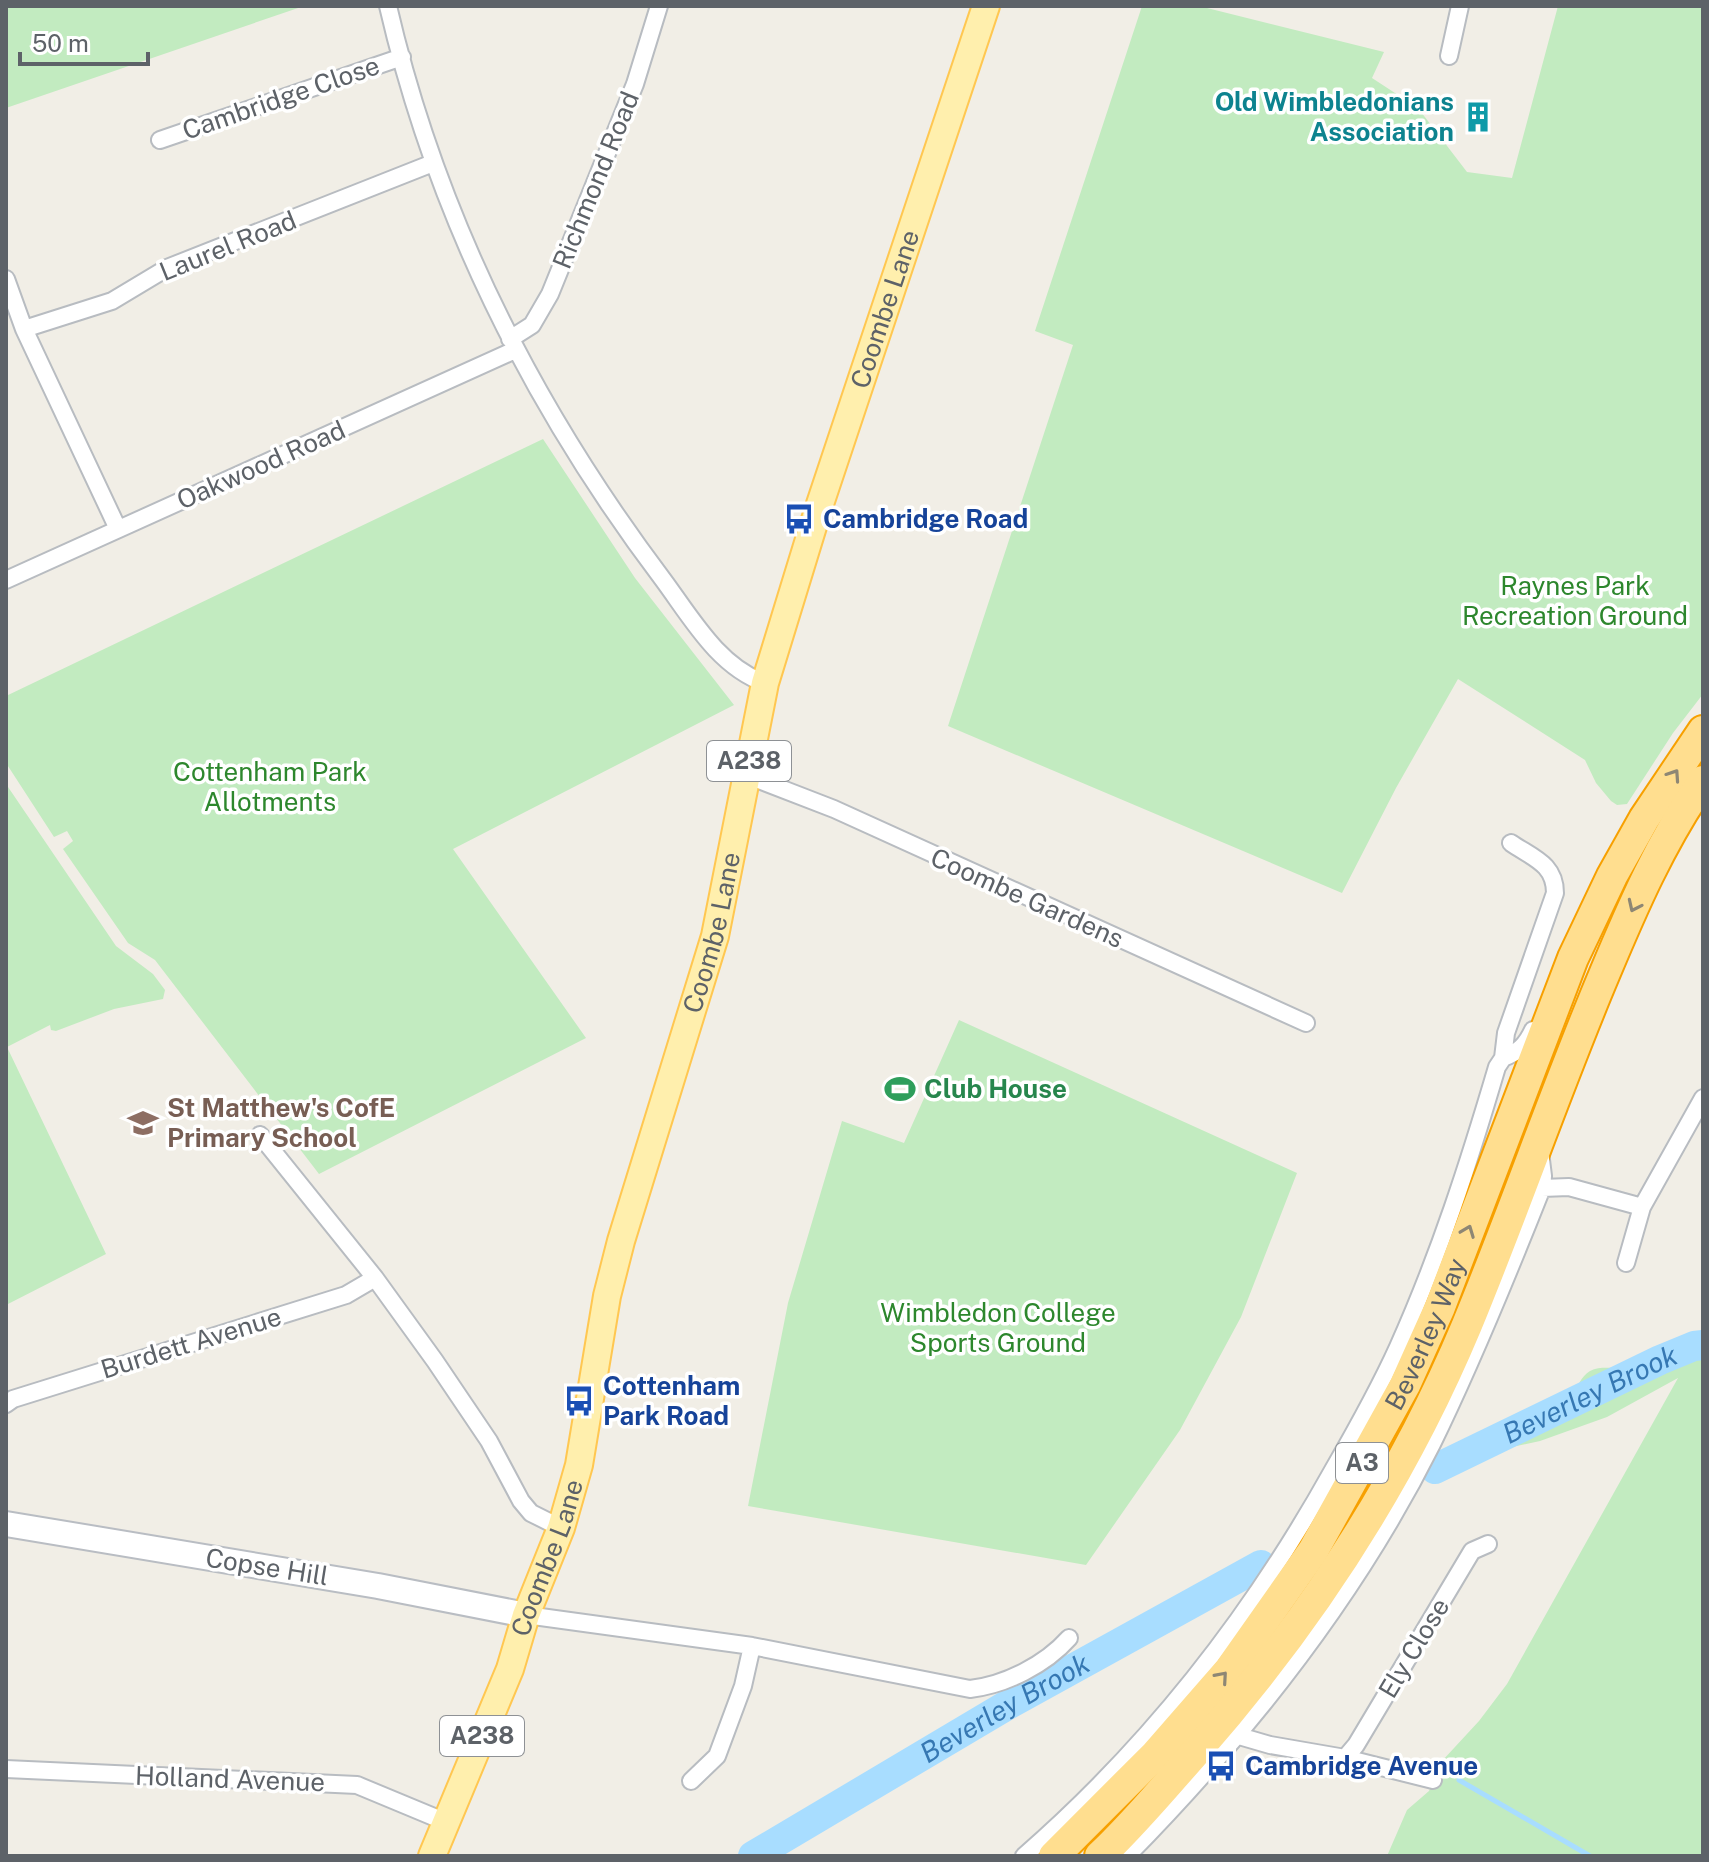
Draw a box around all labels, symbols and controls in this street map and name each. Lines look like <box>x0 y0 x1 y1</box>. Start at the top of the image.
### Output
scale bar <box>20 16 148 66</box>
text: 50 m <box>32 29 89 57</box>
street label: Cambridge Close <box>178 49 383 146</box>
place label: Old Wimbledonians Association <box>1215 86 1454 147</box>
street label: Richmond Road <box>546 87 645 273</box>
building icon: Old Wimbledonians Association <box>1461 100 1495 134</box>
street label: Laurel Road <box>155 204 301 287</box>
street label: Coombe Lane <box>844 226 925 392</box>
street label: Oakwood Road <box>172 414 350 516</box>
bus stop icon: Cambridge Road <box>782 502 816 536</box>
place label: Cambridge Road <box>823 503 1028 534</box>
park label: Raynes Park Recreation Ground <box>1462 570 1688 631</box>
road number: A238 <box>707 741 791 781</box>
park label: Cottenham Park Allotments <box>173 756 367 817</box>
one-way arrow <box>1664 769 1679 784</box>
street label: Coombe Gardens <box>926 841 1128 954</box>
street label: Coombe Lane <box>676 849 746 1017</box>
one-way arrow <box>1628 897 1644 912</box>
sports icon: Club House <box>883 1072 917 1106</box>
place label: Club House <box>924 1073 1067 1104</box>
place label: St Matthew's CofE Primary School <box>167 1092 395 1153</box>
school or university icon: St Matthew's CofE Primary School <box>126 1106 160 1140</box>
one-way arrow <box>1459 1225 1475 1239</box>
street label: Beverley Way <box>1378 1254 1472 1415</box>
park label: Wimbledon College Sports Ground <box>880 1297 1116 1358</box>
street label: Burdett Avenue <box>97 1300 285 1385</box>
water label: Beverley Brook <box>1497 1338 1682 1450</box>
place label: Cottenham Park Road <box>603 1370 740 1431</box>
bus stop icon: Cottenham Park Road <box>562 1384 596 1418</box>
road number: A3 <box>1336 1443 1388 1483</box>
street label: Coombe Lane <box>505 1476 589 1640</box>
street label: Copse Hill <box>203 1542 331 1592</box>
street label: Ely Close <box>1372 1592 1455 1703</box>
water label: Beverley Brook <box>914 1646 1095 1769</box>
one-way arrow <box>1212 1672 1227 1686</box>
road number: A238 <box>440 1716 524 1756</box>
bus stop icon: Cambridge Avenue <box>1204 1749 1238 1783</box>
place label: Cambridge Avenue <box>1245 1750 1478 1781</box>
street label: Holland Avenue <box>134 1760 326 1797</box>

